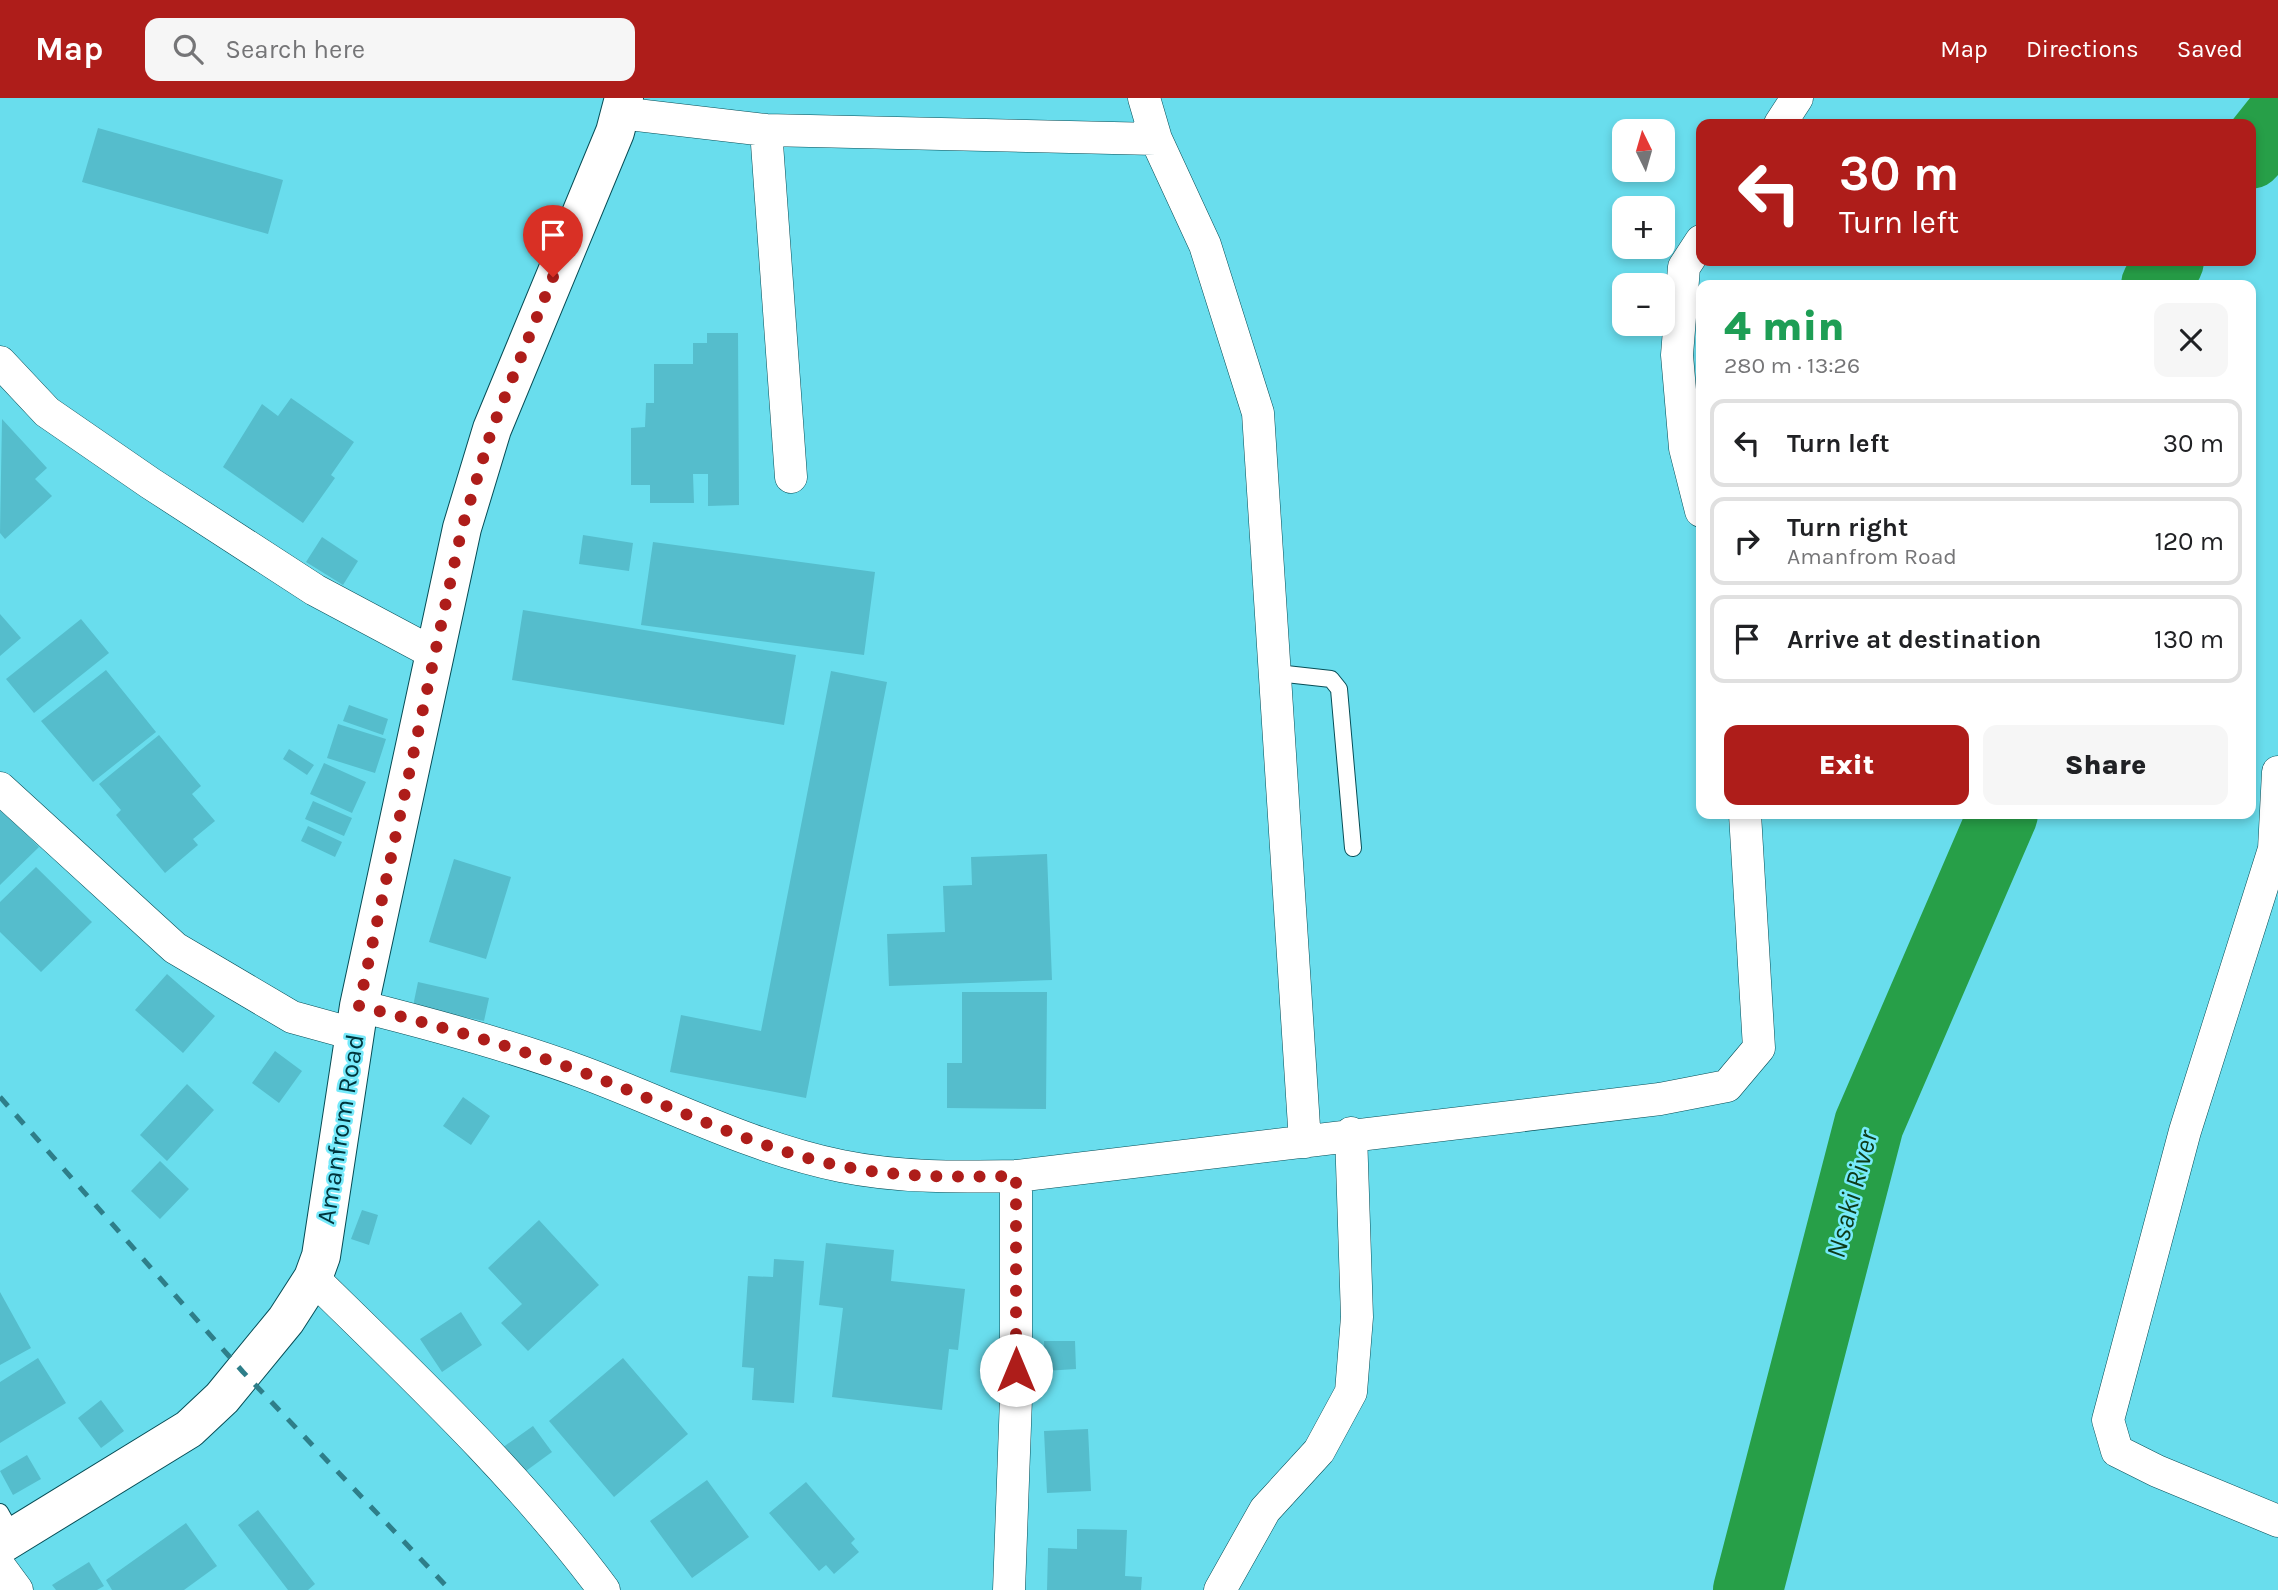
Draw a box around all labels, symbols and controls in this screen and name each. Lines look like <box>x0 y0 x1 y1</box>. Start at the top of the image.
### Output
search box <box>145 18 635 81</box>
text: Map <box>35 30 103 68</box>
icon: search <box>169 30 207 68</box>
text: Search here <box>225 34 365 65</box>
text: Map <box>1940 35 1988 63</box>
text: Directions <box>2026 35 2139 63</box>
text: Saved <box>2177 35 2243 63</box>
north arrow <box>1612 119 1675 182</box>
map controls <box>1612 119 1675 336</box>
text: 30 m <box>1839 145 1959 202</box>
icon: left <box>1724 147 1815 238</box>
button: + <box>1612 196 1675 259</box>
text: Turn left <box>1839 204 1959 241</box>
pin <box>523 205 583 277</box>
icon: arrive <box>534 216 572 254</box>
button: − <box>1612 273 1675 336</box>
text: 4 min <box>1724 301 1845 351</box>
button: close <box>2154 303 2228 377</box>
text: 280 m · 13:26 <box>1724 352 1860 379</box>
icon: left <box>1728 424 1766 462</box>
text: Turn left <box>1787 428 1889 459</box>
text: 30 m <box>2163 428 2224 459</box>
text: Turn right <box>1787 512 1908 543</box>
icon: right <box>1728 522 1766 560</box>
text: 120 m <box>2154 526 2224 557</box>
text: Amanfrom Road <box>1787 543 1957 570</box>
icon: arrive <box>1728 620 1766 658</box>
text: Arrive at destination <box>1787 624 2041 655</box>
text: 130 m <box>2154 624 2224 655</box>
button: Exit <box>1724 725 1969 805</box>
button: Share <box>1983 725 2228 805</box>
street label: Amanfrom Road <box>310 1032 371 1226</box>
water label: Nsaki River <box>1819 1125 1885 1261</box>
position arrow <box>979 1333 1053 1407</box>

